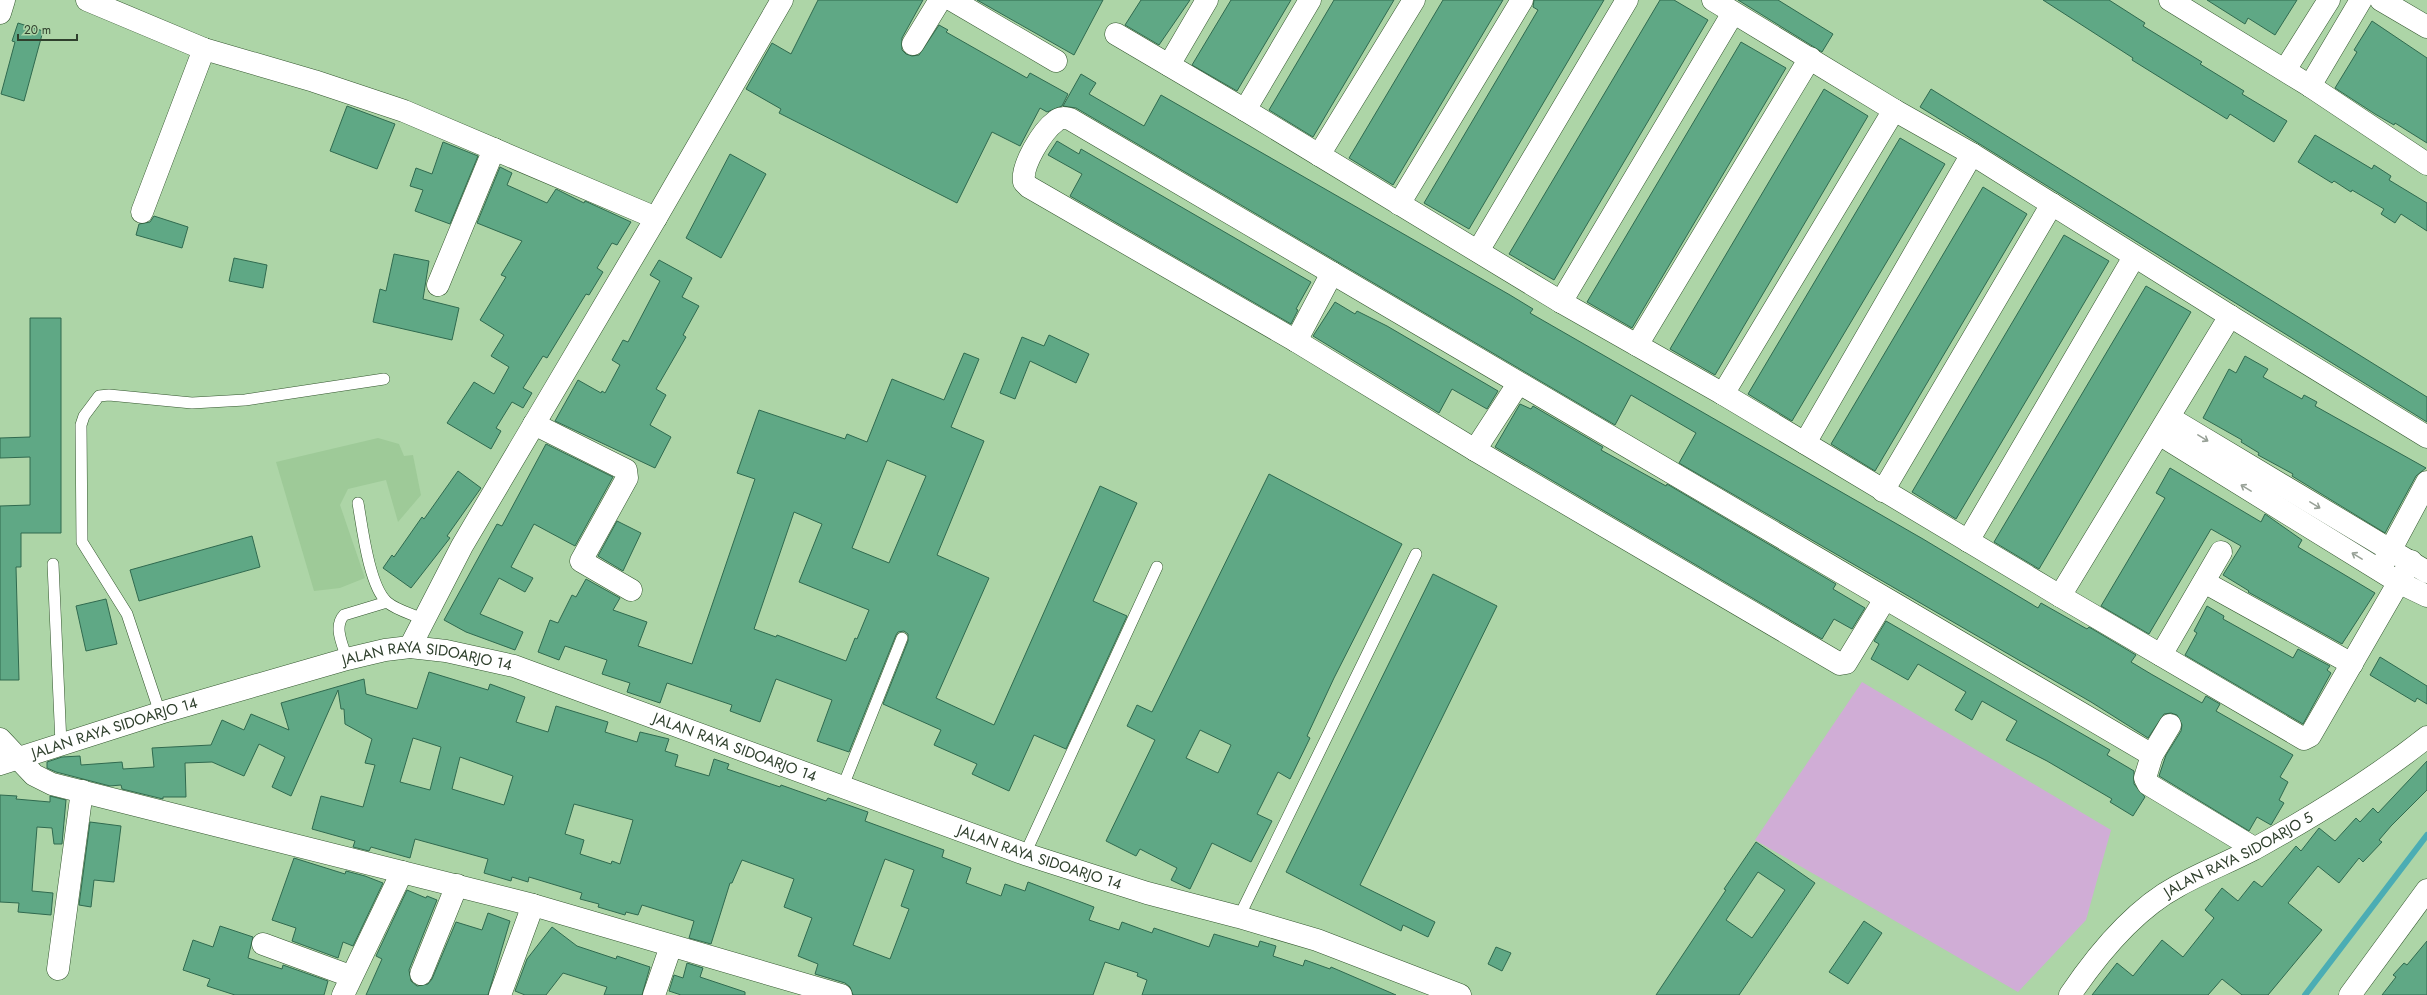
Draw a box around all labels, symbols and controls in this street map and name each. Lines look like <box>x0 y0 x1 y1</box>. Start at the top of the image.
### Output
scale bar <box>18 16 77 42</box>
text: 20 m <box>24 21 51 39</box>
one-way arrow <box>2197 435 2209 443</box>
one-way arrow <box>2240 483 2252 491</box>
one-way arrow <box>2309 502 2321 510</box>
one-way arrow <box>2351 551 2363 559</box>
street label: JALAN RAYA SIDOARJO 14 <box>337 636 514 676</box>
street label: JALAN RAYA SIDOARJO 14 <box>27 692 200 765</box>
street label: JALAN RAYA SIDOARJO 14 <box>648 706 820 787</box>
street label: JALAN RAYA SIDOARJO 5 <box>2158 806 2317 904</box>
street label: JALAN RAYA SIDOARJO 14 <box>952 818 1125 895</box>

